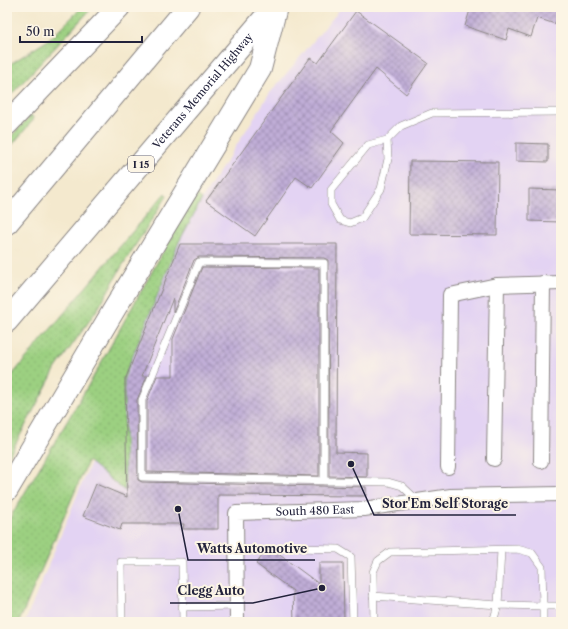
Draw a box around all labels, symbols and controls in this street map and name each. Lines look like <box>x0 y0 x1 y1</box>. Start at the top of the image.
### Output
scale bar <box>20 18 142 44</box>
text: 50 m <box>26 24 55 39</box>
street label: Veterans Memorial Highway <box>149 29 256 153</box>
road number: I 15 <box>128 156 154 172</box>
callout: Stor'Em Self Storage <box>374 491 516 515</box>
text: Stor'Em Self Storage <box>382 496 508 511</box>
street label: South 480 East <box>275 502 355 519</box>
callout: Watts Automotive <box>188 536 315 560</box>
text: Watts Automotive <box>196 541 307 556</box>
callout: Clegg Auto <box>170 579 253 603</box>
text: Clegg Auto <box>178 583 245 598</box>

